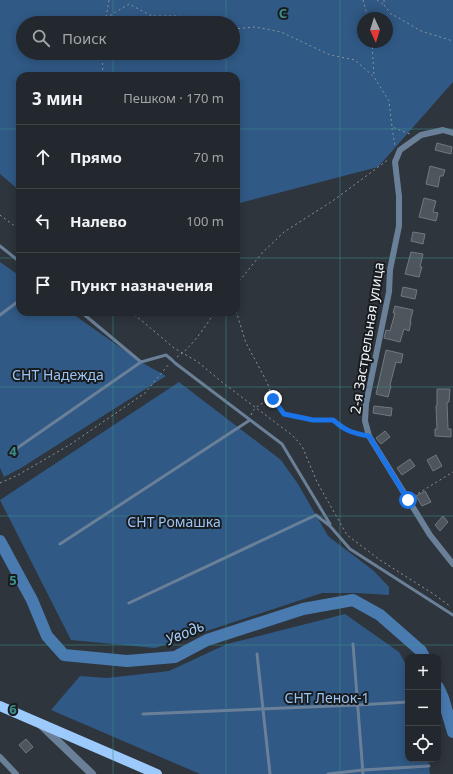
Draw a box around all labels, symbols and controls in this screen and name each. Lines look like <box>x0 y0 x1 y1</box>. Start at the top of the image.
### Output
text: C <box>279 4 287 22</box>
north arrow <box>357 12 393 48</box>
search box <box>16 16 240 60</box>
icon: search <box>30 27 52 49</box>
text: Поиск <box>62 28 107 48</box>
text: 3 мин <box>32 87 83 110</box>
text: Пешком · 170 m <box>123 89 224 107</box>
icon: ahead <box>32 146 54 168</box>
text: Прямо <box>70 147 122 167</box>
text: 70 m <box>194 148 224 166</box>
icon: left <box>32 210 54 232</box>
text: Налево <box>70 211 127 231</box>
text: 100 m <box>186 212 224 230</box>
street label: 2-я Застрельная улица <box>345 261 388 415</box>
icon: arrive <box>32 274 54 296</box>
text: Пункт назначения <box>70 275 213 295</box>
park label: СНТ Надежда <box>12 365 104 384</box>
route end <box>264 390 282 408</box>
text: 4 <box>9 442 17 460</box>
route start <box>399 491 417 509</box>
park label: СНТ Ромашка <box>127 512 221 531</box>
text: 5 <box>9 571 17 589</box>
water label: Уводь <box>162 615 207 649</box>
map controls <box>405 654 441 762</box>
button: + <box>405 654 441 690</box>
park label: СНТ Ленок-1 <box>285 688 370 707</box>
button: − <box>405 690 441 726</box>
text: 6 <box>9 700 17 718</box>
button: locate <box>405 726 441 762</box>

